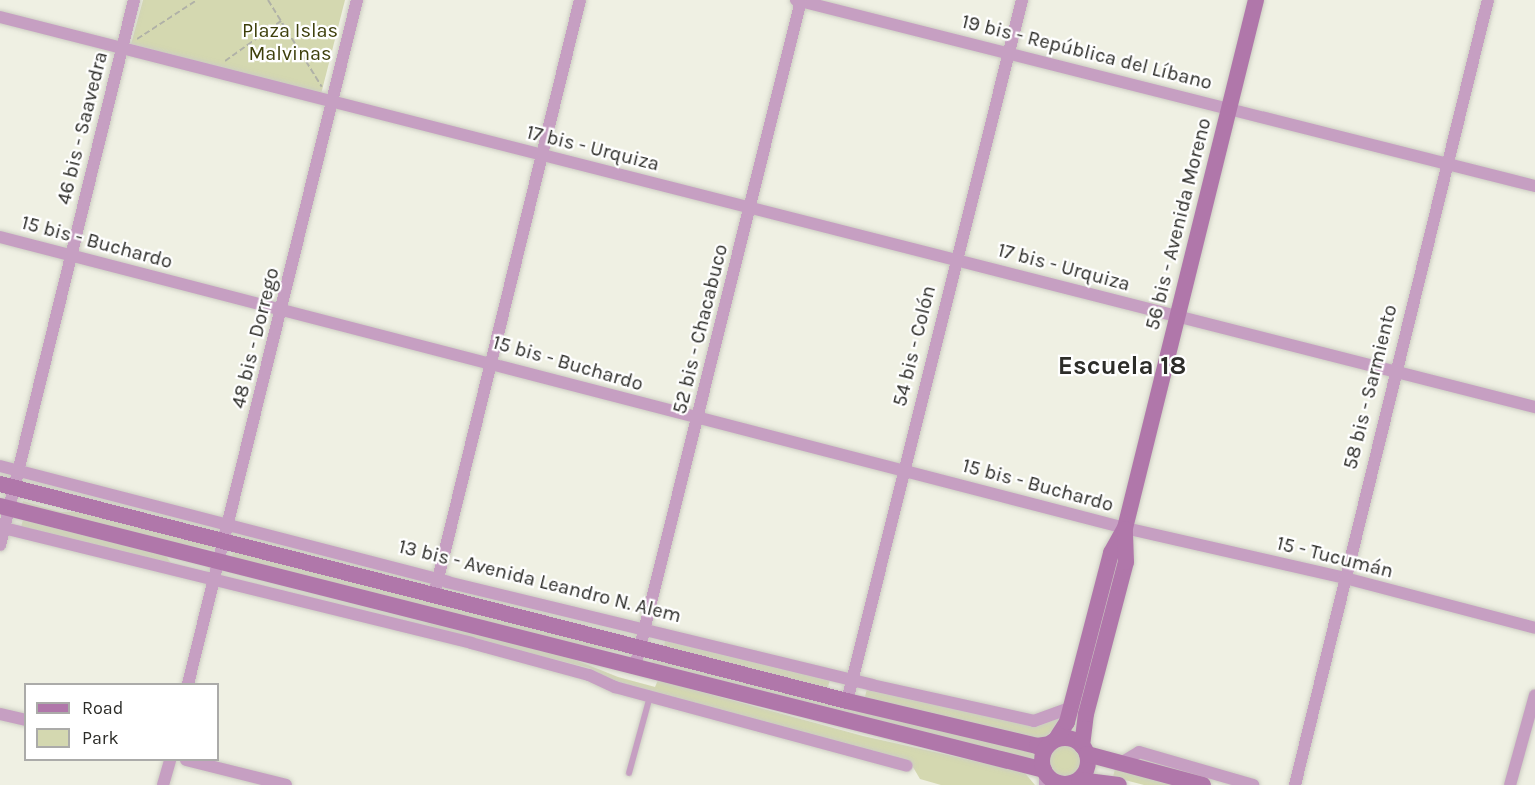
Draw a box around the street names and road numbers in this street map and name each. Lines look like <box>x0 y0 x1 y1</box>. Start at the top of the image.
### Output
street label: 19 bis - República del Líbano <box>959 9 1215 95</box>
street label: 46 bis - Saavedra <box>51 49 113 207</box>
street label: 56 bis - Avenida Moreno <box>1140 116 1216 332</box>
street label: 17 bis - Urquiza <box>524 120 662 176</box>
street label: 15 bis - Buchardo <box>19 210 175 274</box>
street label: 17 bis - Urquiza <box>995 238 1133 296</box>
street label: 52 bis - Chacabuco <box>667 242 733 416</box>
street label: 48 bis - Dorrego <box>226 265 284 411</box>
street label: 54 bis - Colón <box>887 283 941 409</box>
street label: 58 bis - Sarmiento <box>1338 302 1402 472</box>
street label: 15 bis - Buchardo <box>490 330 646 396</box>
street label: 15 bis - Buchardo <box>960 453 1116 517</box>
street label: 15 - Tucumán <box>1274 531 1396 583</box>
street label: 13 bis - Avenida Leandro N. Alem <box>396 534 684 628</box>

